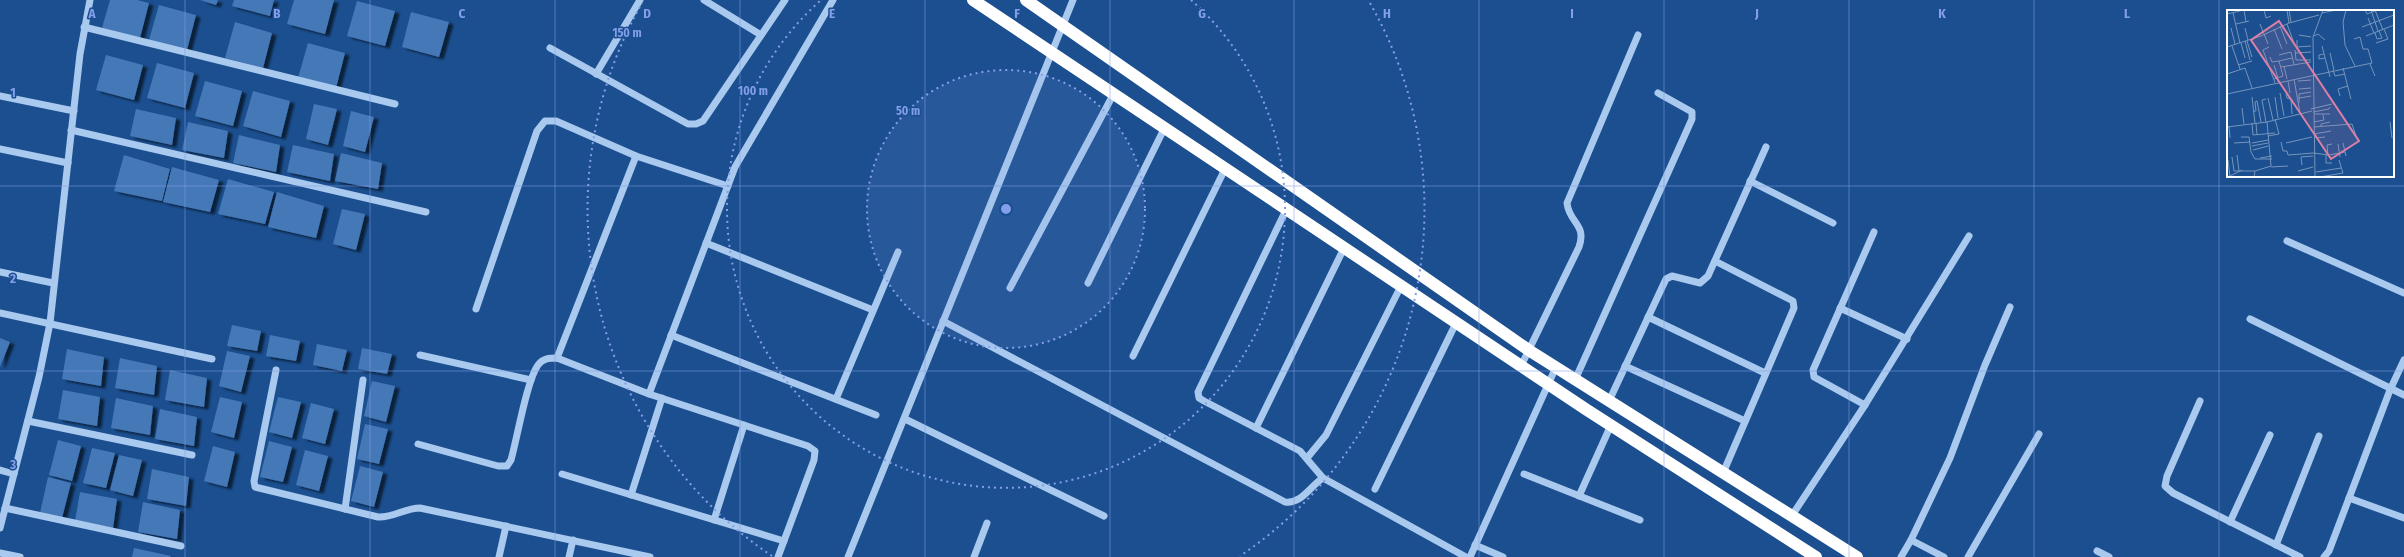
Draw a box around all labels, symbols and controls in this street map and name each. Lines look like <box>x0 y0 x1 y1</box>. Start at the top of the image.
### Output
text: A <box>87 6 96 21</box>
text: B <box>273 6 281 21</box>
text: C <box>459 6 466 21</box>
text: D <box>643 6 651 21</box>
text: E <box>829 6 835 21</box>
text: F <box>1014 6 1020 21</box>
text: G <box>1198 6 1206 21</box>
text: H <box>1383 6 1391 21</box>
text: I <box>1570 6 1574 21</box>
text: J <box>1754 6 1759 21</box>
text: K <box>1938 6 1946 21</box>
text: L <box>2124 6 2130 21</box>
inset map <box>2227 10 2394 177</box>
text: 150 m <box>612 26 642 40</box>
text: 100 m <box>738 84 768 98</box>
text: 1 <box>10 85 16 100</box>
text: 50 m <box>896 104 920 118</box>
centre of rings <box>999 202 1013 216</box>
text: 2 <box>9 271 16 286</box>
text: 3 <box>9 457 16 472</box>

